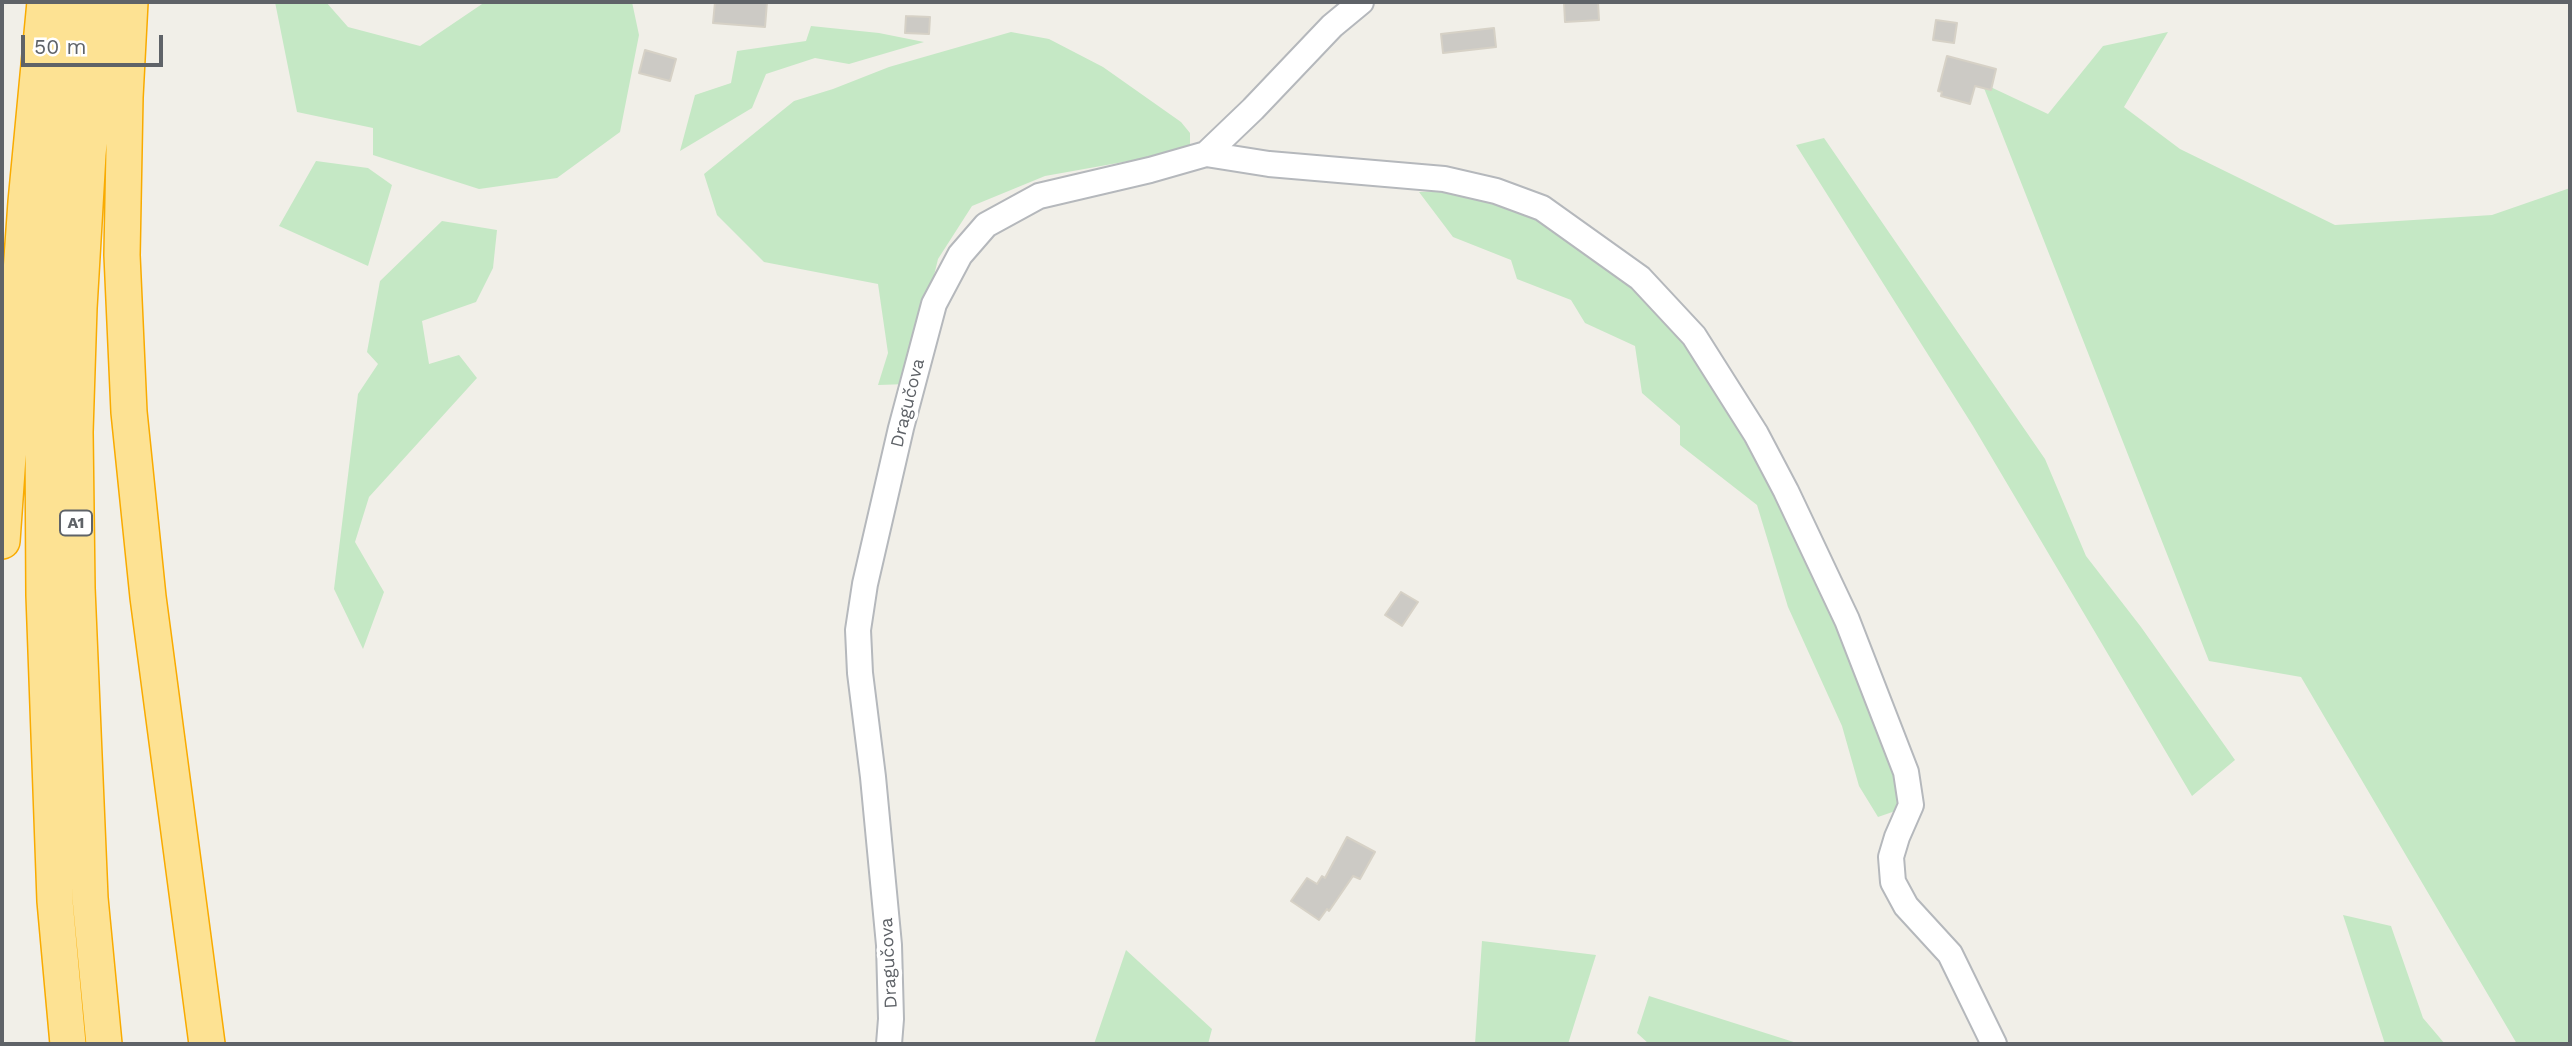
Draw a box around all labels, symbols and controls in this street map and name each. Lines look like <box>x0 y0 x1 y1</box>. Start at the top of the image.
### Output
scale bar <box>24 21 166 65</box>
text: 50 m <box>34 34 86 59</box>
street label: Dragučova <box>887 356 929 450</box>
road number: A1 <box>60 510 92 536</box>
street label: Dragučova <box>876 917 902 1009</box>

